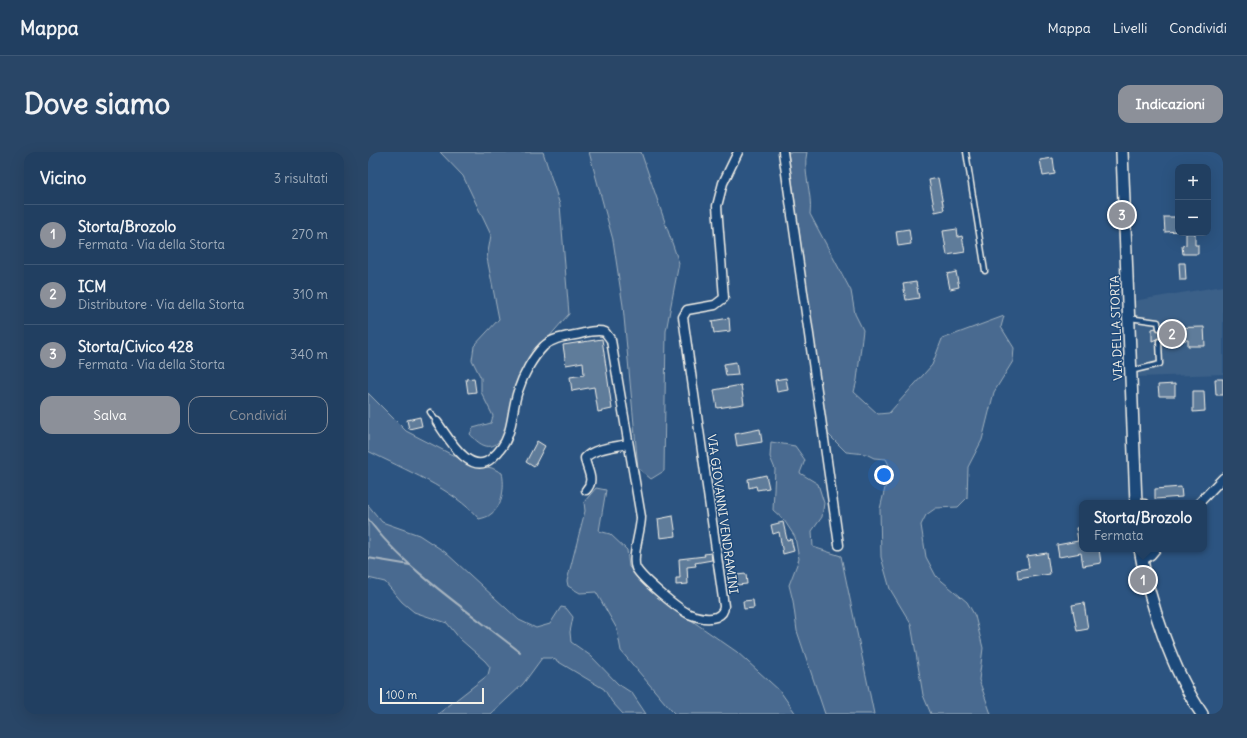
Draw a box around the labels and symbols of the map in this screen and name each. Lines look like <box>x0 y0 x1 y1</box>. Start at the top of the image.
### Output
pin: 3 <box>1109 200 1135 230</box>
street label: VIA DELLA STORTA <box>1107 275 1125 381</box>
pin: 2 <box>1159 319 1185 349</box>
street label: VIA GIOVANNI VENDRAMINI <box>704 433 742 595</box>
your location <box>874 465 894 485</box>
pin: 1 <box>1130 565 1156 595</box>
scale bar <box>380 686 484 705</box>

